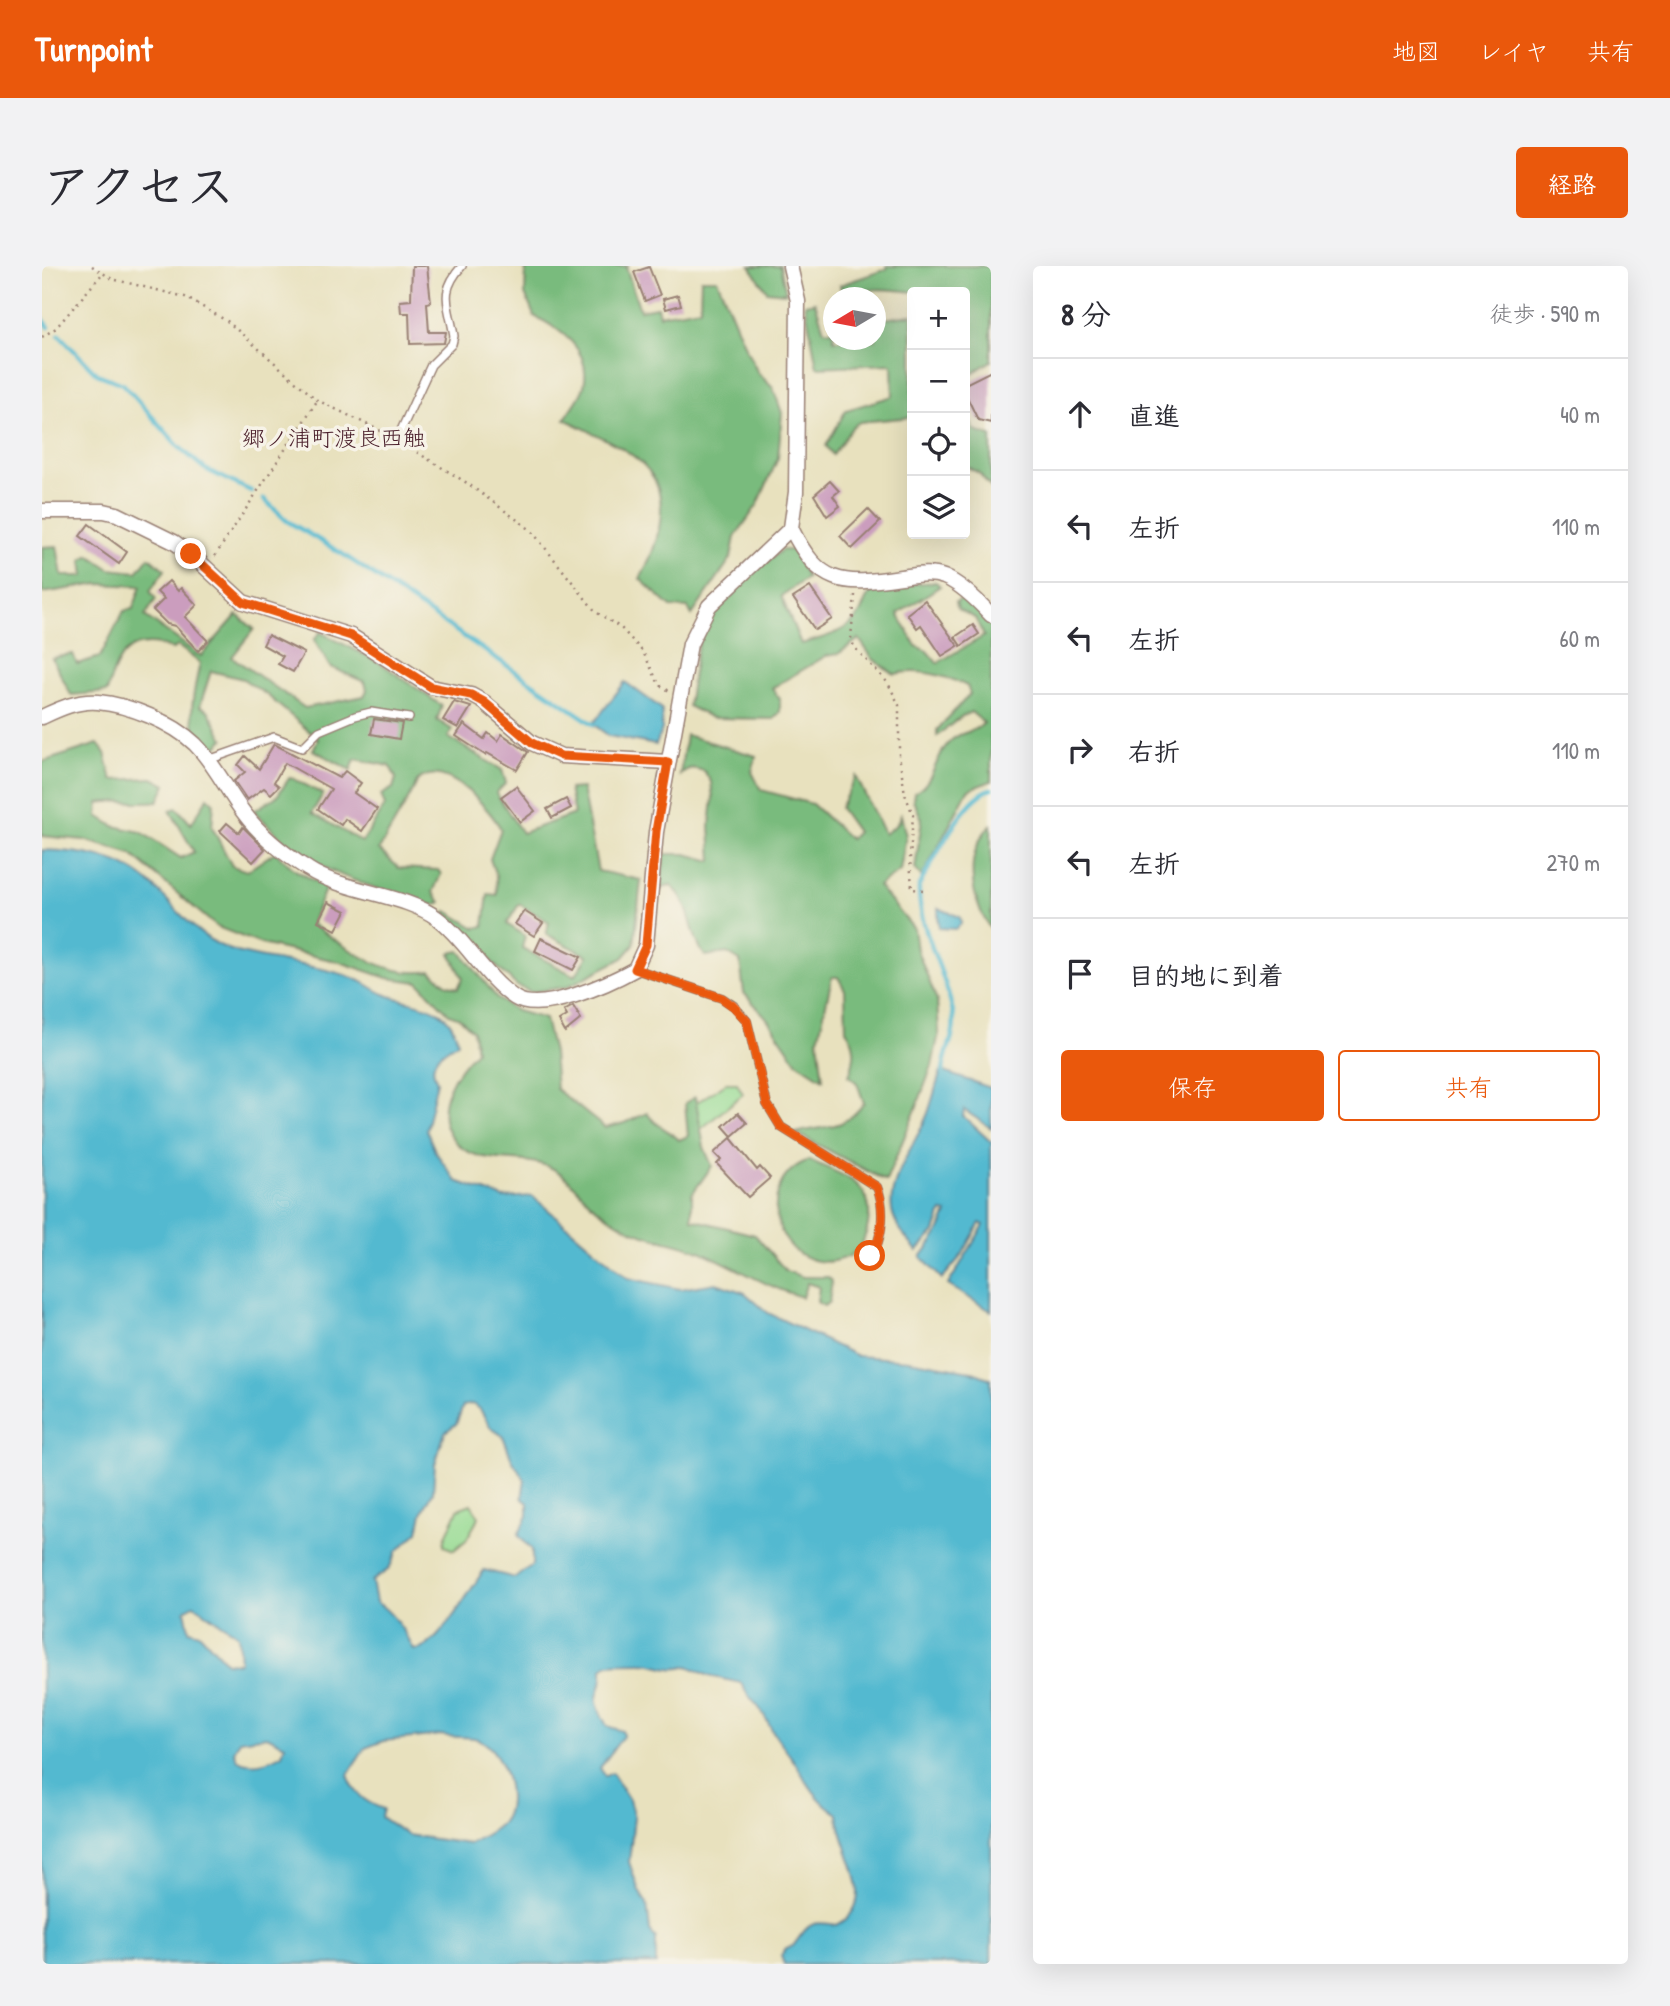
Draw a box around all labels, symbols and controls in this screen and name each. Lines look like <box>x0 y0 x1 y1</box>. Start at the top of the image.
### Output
text: Turnpoint <box>35 27 152 71</box>
text: 地図 <box>1392 35 1440 67</box>
text: レイヤ <box>1478 35 1549 67</box>
text: 共有 <box>1587 35 1635 67</box>
button: 経路 <box>1516 147 1628 218</box>
text: アクセス <box>42 152 235 218</box>
north arrow <box>823 287 886 350</box>
map controls <box>907 287 970 539</box>
button: + <box>907 287 970 350</box>
text: 8 分 <box>1061 294 1111 334</box>
text: 徒歩 · 590 m <box>1489 298 1600 329</box>
button: − <box>907 350 970 413</box>
icon: ahead <box>1061 395 1099 433</box>
text: 直進 <box>1128 398 1180 433</box>
text: 40 m <box>1560 399 1600 430</box>
button: locate <box>907 413 970 476</box>
district label: 郷ノ浦町渡良西触 <box>242 422 426 453</box>
button: layers <box>907 476 970 539</box>
icon: left <box>1061 507 1099 545</box>
text: 左折 <box>1128 510 1180 545</box>
text: 110 m <box>1552 511 1600 542</box>
route end <box>175 538 206 569</box>
icon: left <box>1061 619 1099 657</box>
text: 左折 <box>1128 622 1180 657</box>
text: 60 m <box>1560 623 1600 654</box>
icon: right <box>1061 731 1099 769</box>
text: 右折 <box>1128 734 1180 769</box>
text: 110 m <box>1552 735 1600 766</box>
icon: left <box>1061 843 1099 881</box>
text: 左折 <box>1128 846 1180 881</box>
text: 270 m <box>1547 847 1600 878</box>
icon: arrive <box>1061 955 1099 993</box>
text: 目的地に到着 <box>1128 958 1284 993</box>
button: 保存 <box>1061 1050 1324 1121</box>
button: 共有 <box>1338 1050 1600 1121</box>
route start <box>854 1240 885 1271</box>

